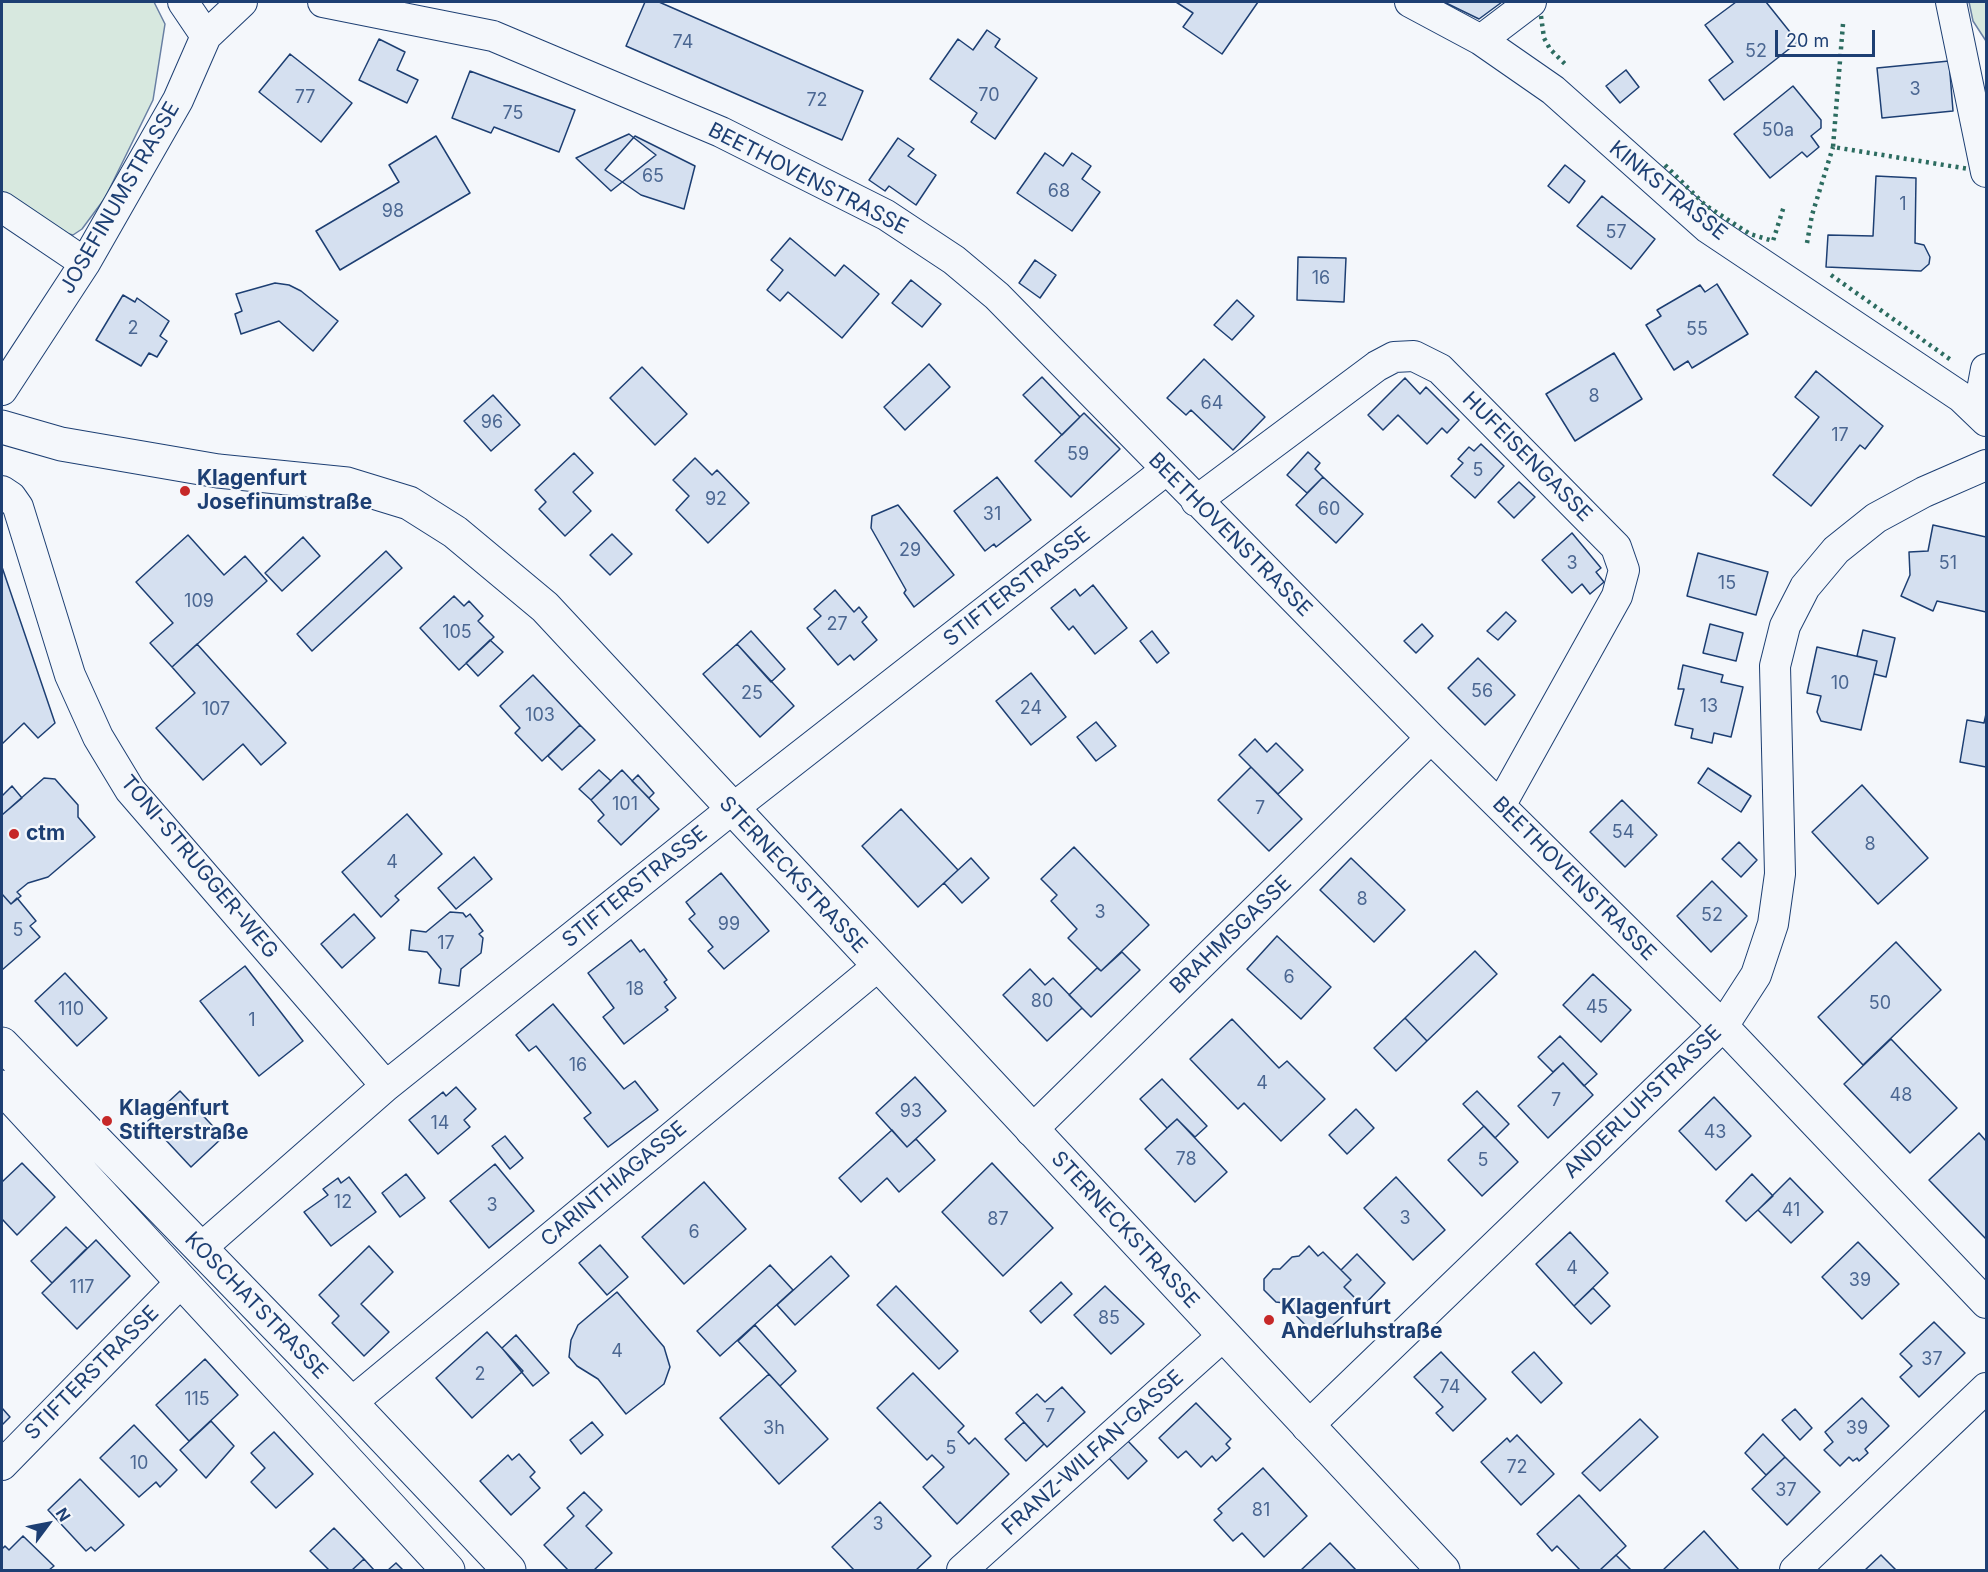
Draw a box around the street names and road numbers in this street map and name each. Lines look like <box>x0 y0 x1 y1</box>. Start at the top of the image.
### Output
street label: JOSEFINUMSTRASSE <box>55 98 185 298</box>
street label: BEETHOVENSTRASSE <box>704 118 912 240</box>
street label: KINKSTRASSE <box>1604 136 1732 246</box>
street label: HUFEISENGASSE <box>1457 387 1597 527</box>
street label: BEETHOVENSTRASSE <box>1143 448 1317 622</box>
street label: STIFTERSTRASSE <box>939 522 1095 652</box>
street label: TONI-STRUGGER-WEG <box>115 770 283 964</box>
street label: STERNECKSTRASSE <box>714 791 872 959</box>
street label: BEETHOVENSTRASSE <box>1487 792 1661 966</box>
street label: STIFTERSTRASSE <box>557 821 713 953</box>
street label: BRAHMSGASSE <box>1165 871 1297 999</box>
street label: ANDERLUHSTRASSE <box>1559 1020 1727 1184</box>
street label: CARINTHIAGASSE <box>536 1116 692 1252</box>
street label: STERNECKSTRASSE <box>1046 1146 1204 1314</box>
street label: KOSCHATSTRASSE <box>179 1227 333 1385</box>
street label: STIFTERSTRASSE <box>20 1301 164 1445</box>
street label: FRANZ-WILFAN-GASSE <box>997 1365 1189 1541</box>

